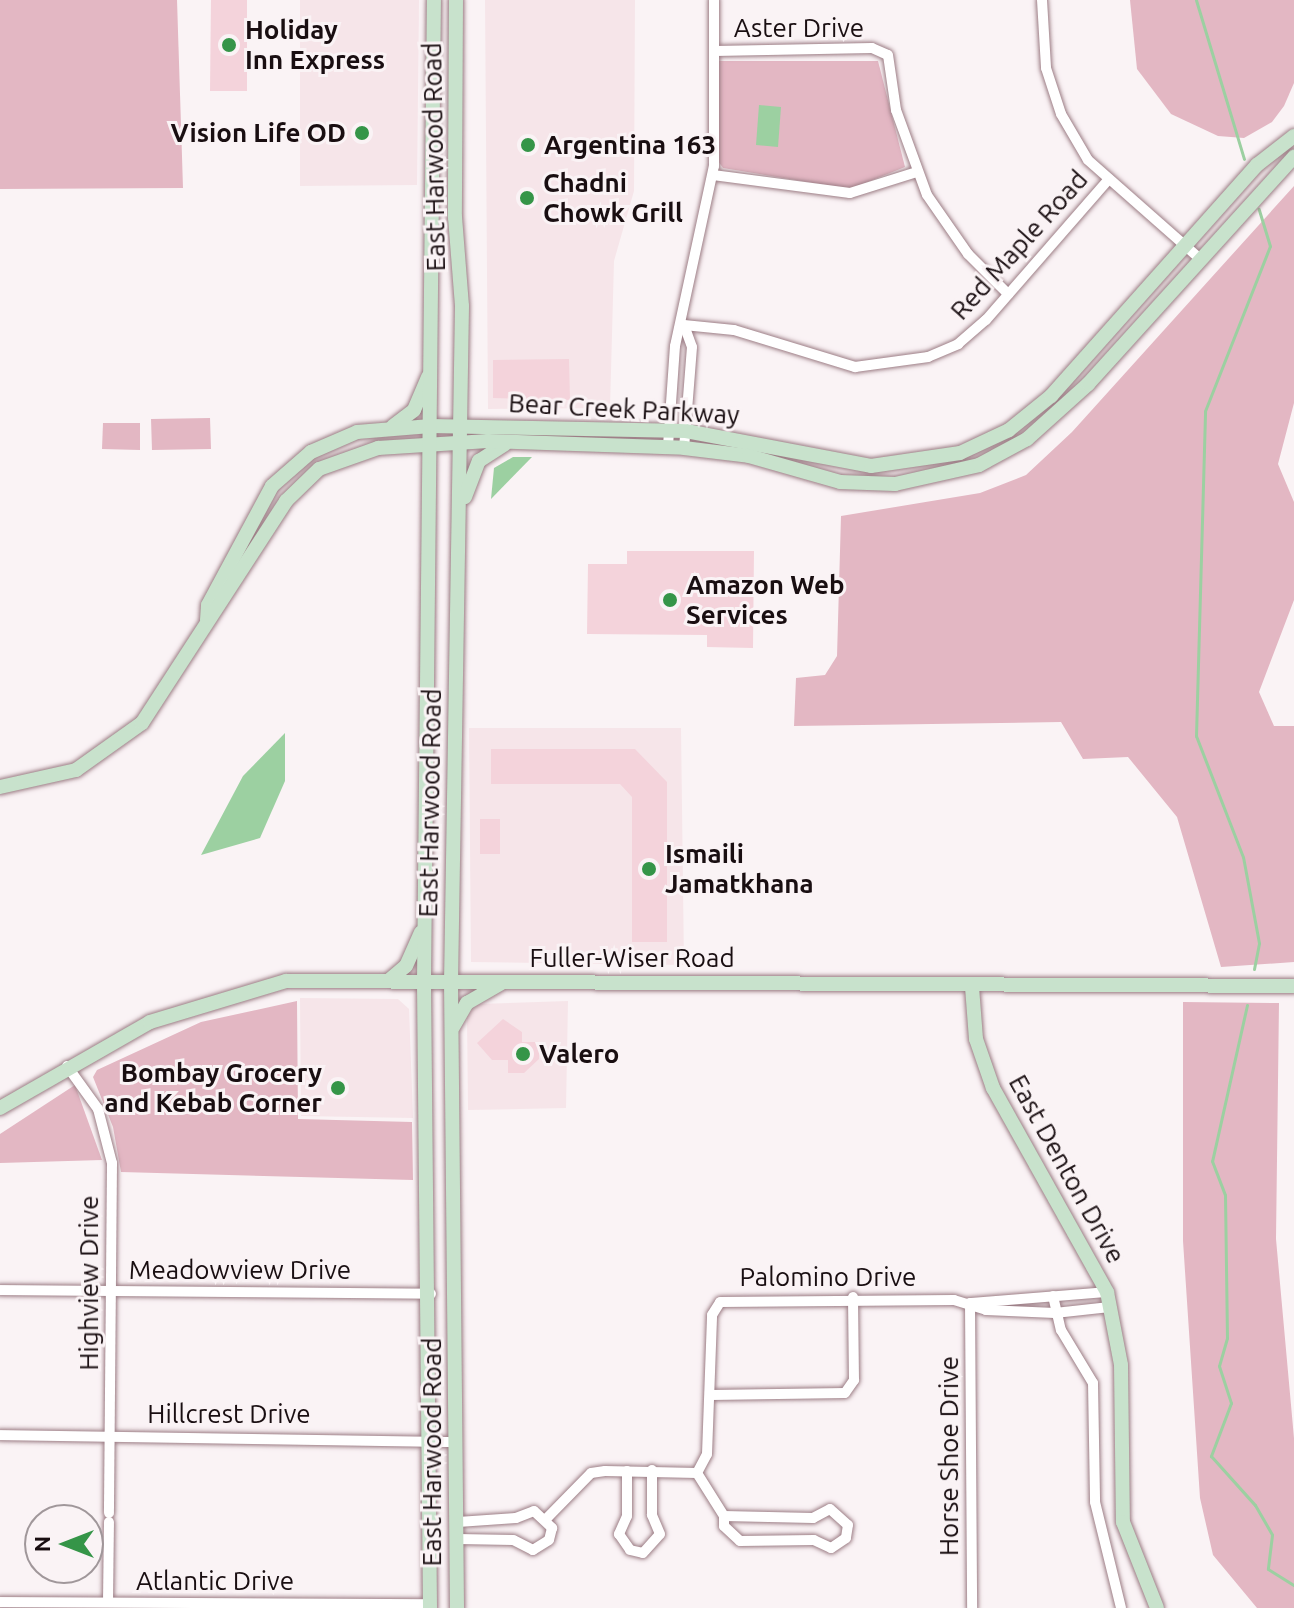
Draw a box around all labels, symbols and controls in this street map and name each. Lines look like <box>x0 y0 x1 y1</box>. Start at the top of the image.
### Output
street label: Aster Drive <box>734 12 864 44</box>
place label: Holiday Inn Express <box>245 14 385 76</box>
marker: Holiday Inn Express <box>220 36 238 54</box>
street label: East Harwood Road <box>416 42 452 272</box>
place label: Vision Life OD <box>171 117 346 149</box>
marker: Vision Life OD <box>353 124 371 142</box>
place label: Argentina 163 <box>544 129 716 161</box>
marker: Argentina 163 <box>519 136 537 154</box>
street label: Red Maple Road <box>944 164 1094 326</box>
place label: Chadni Chowk Grill <box>543 167 683 228</box>
marker: Chadni Chowk Grill <box>518 189 536 207</box>
street label: Bear Creek Parkway <box>508 387 740 431</box>
place label: Amazon Web Services <box>686 569 845 630</box>
marker: Amazon Web Services <box>661 591 679 609</box>
street label: East Harwood Road <box>412 688 448 918</box>
place label: Ismaili Jamatkhana <box>665 838 814 900</box>
marker: Ismaili Jamatkhana <box>640 860 658 878</box>
street label: Fuller-Wiser Road <box>529 942 735 974</box>
place label: Valero <box>539 1038 619 1070</box>
marker: Valero <box>514 1045 532 1063</box>
place label: Bombay Grocery and Kebab Corner <box>105 1057 322 1118</box>
street label: East Denton Drive <box>1002 1069 1132 1269</box>
marker: Bombay Grocery and Kebab Corner <box>329 1079 347 1097</box>
street label: Highview Drive <box>73 1195 105 1371</box>
street label: Meadowview Drive <box>129 1254 351 1286</box>
street label: Palomino Drive <box>740 1261 916 1293</box>
street label: East Harwood Road <box>416 1338 448 1566</box>
street label: Horse Shoe Drive <box>933 1356 965 1556</box>
street label: Hillcrest Drive <box>147 1398 311 1430</box>
north arrow <box>24 1504 104 1584</box>
text: N <box>29 1536 54 1552</box>
street label: Atlantic Drive <box>136 1565 294 1597</box>

